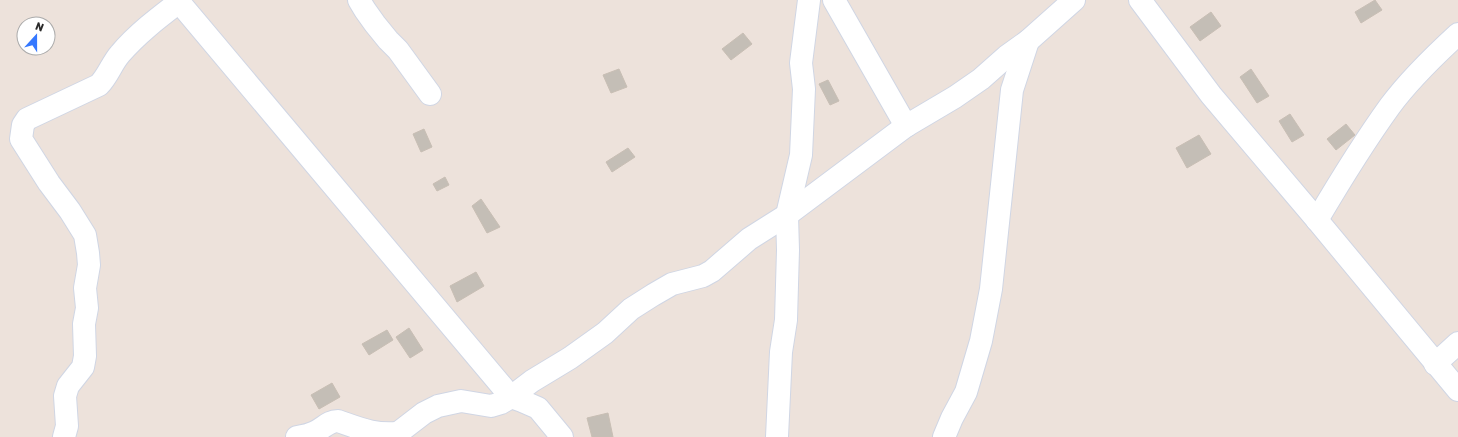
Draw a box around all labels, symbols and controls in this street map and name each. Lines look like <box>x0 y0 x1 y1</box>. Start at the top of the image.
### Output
north arrow <box>16 16 56 56</box>
text: N <box>33 20 46 35</box>

